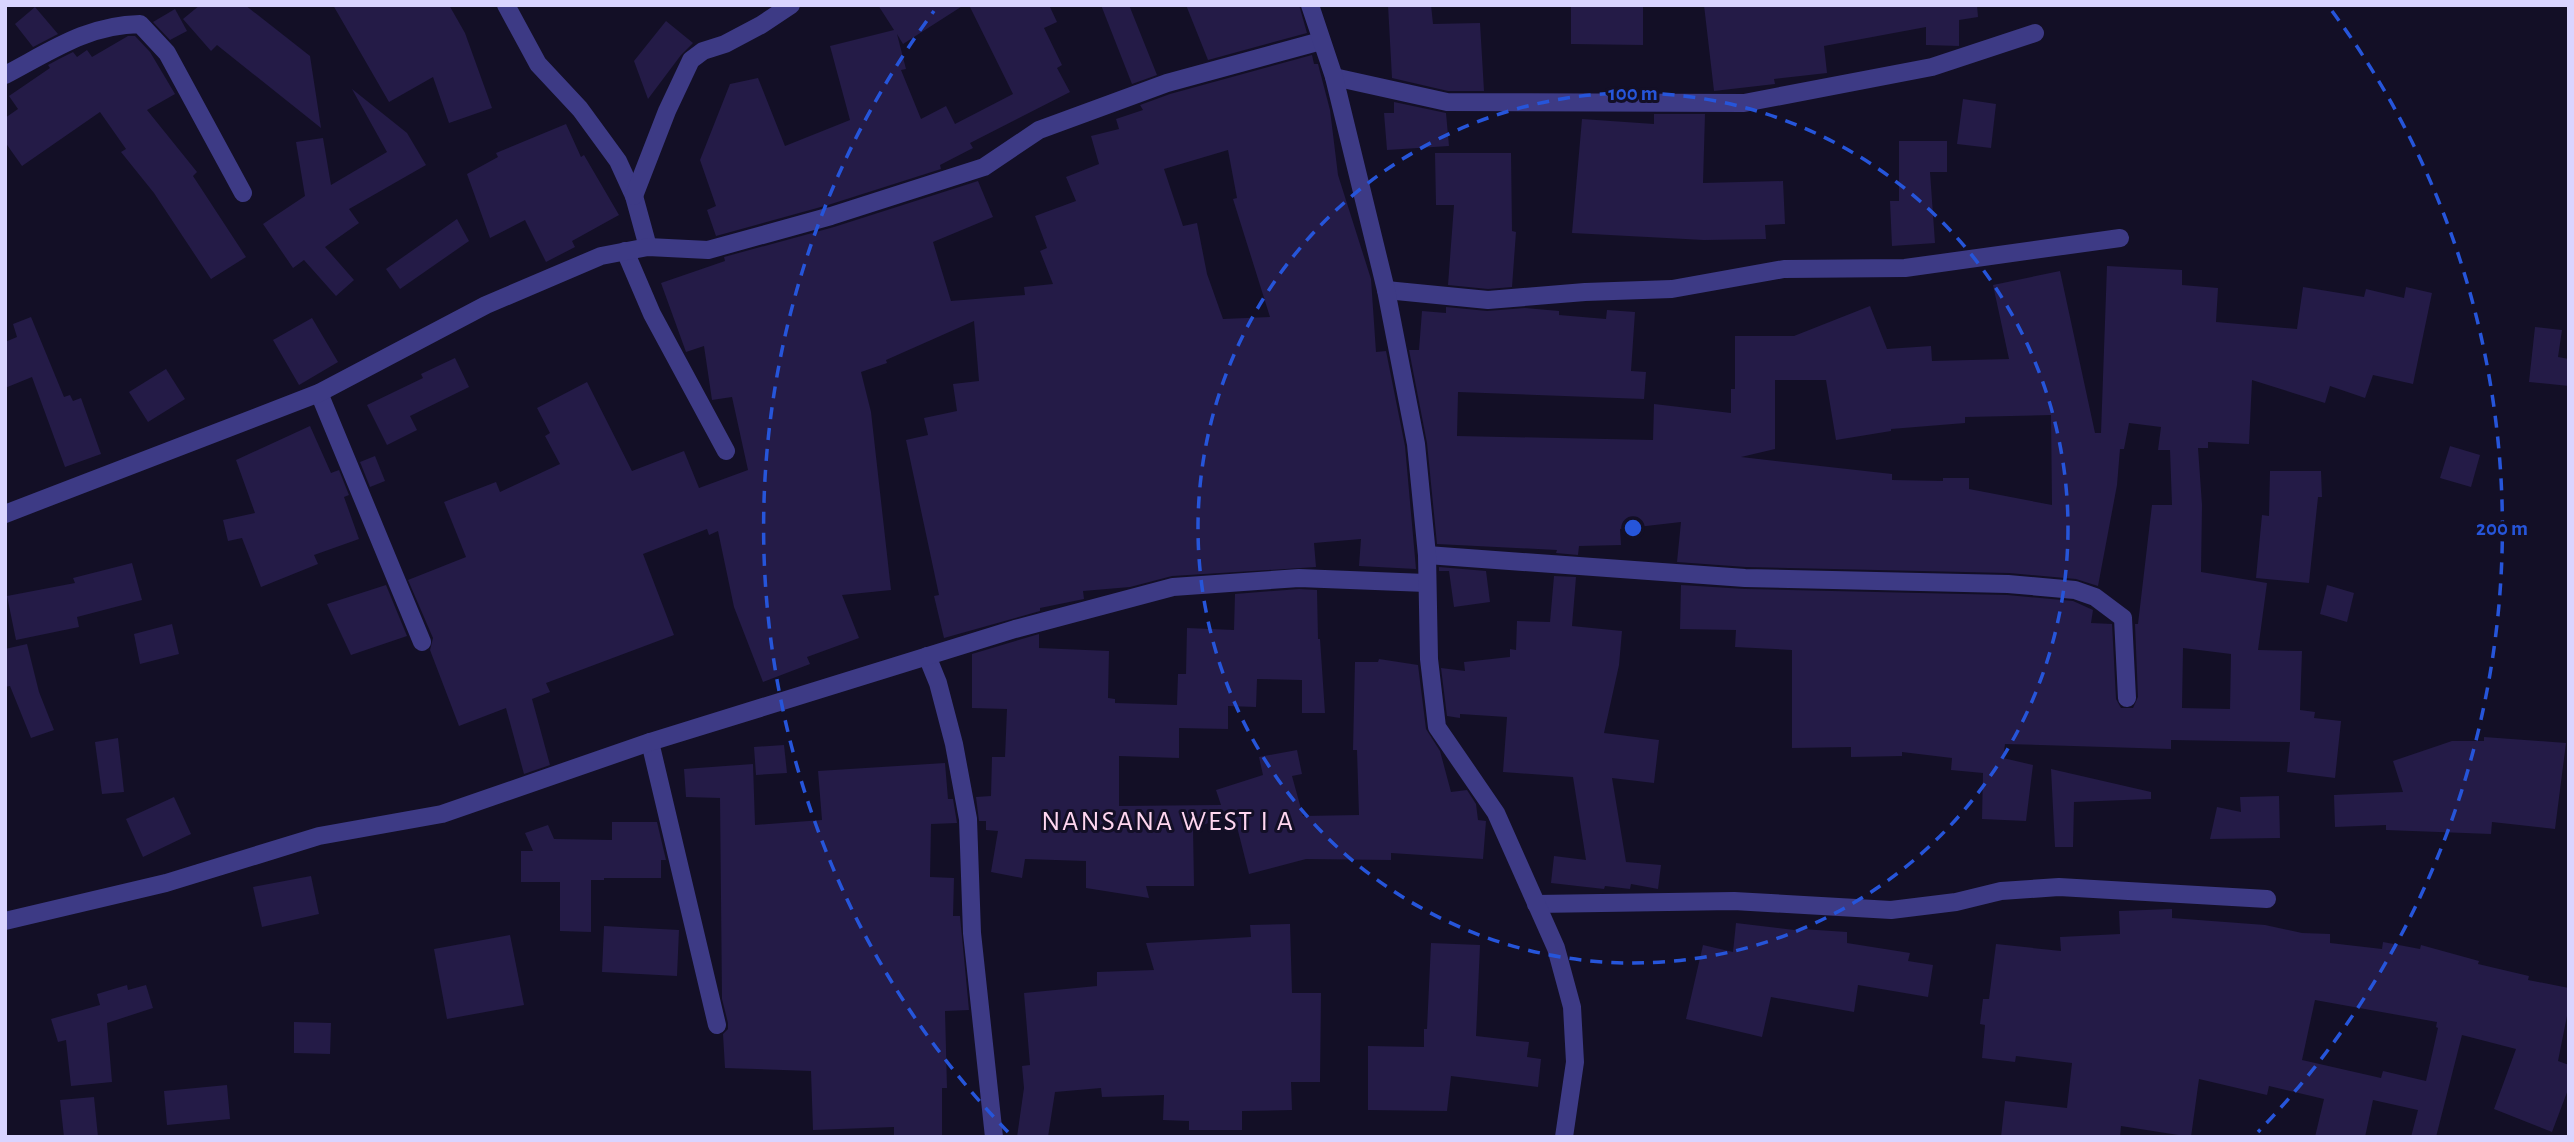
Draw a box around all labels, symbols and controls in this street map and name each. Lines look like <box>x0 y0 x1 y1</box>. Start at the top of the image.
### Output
text: 100 m <box>1608 83 1658 104</box>
centre of rings <box>1621 516 1645 540</box>
text: 200 m <box>2476 518 2528 539</box>
district label: NANSANA WEST I A <box>1041 808 1295 836</box>

